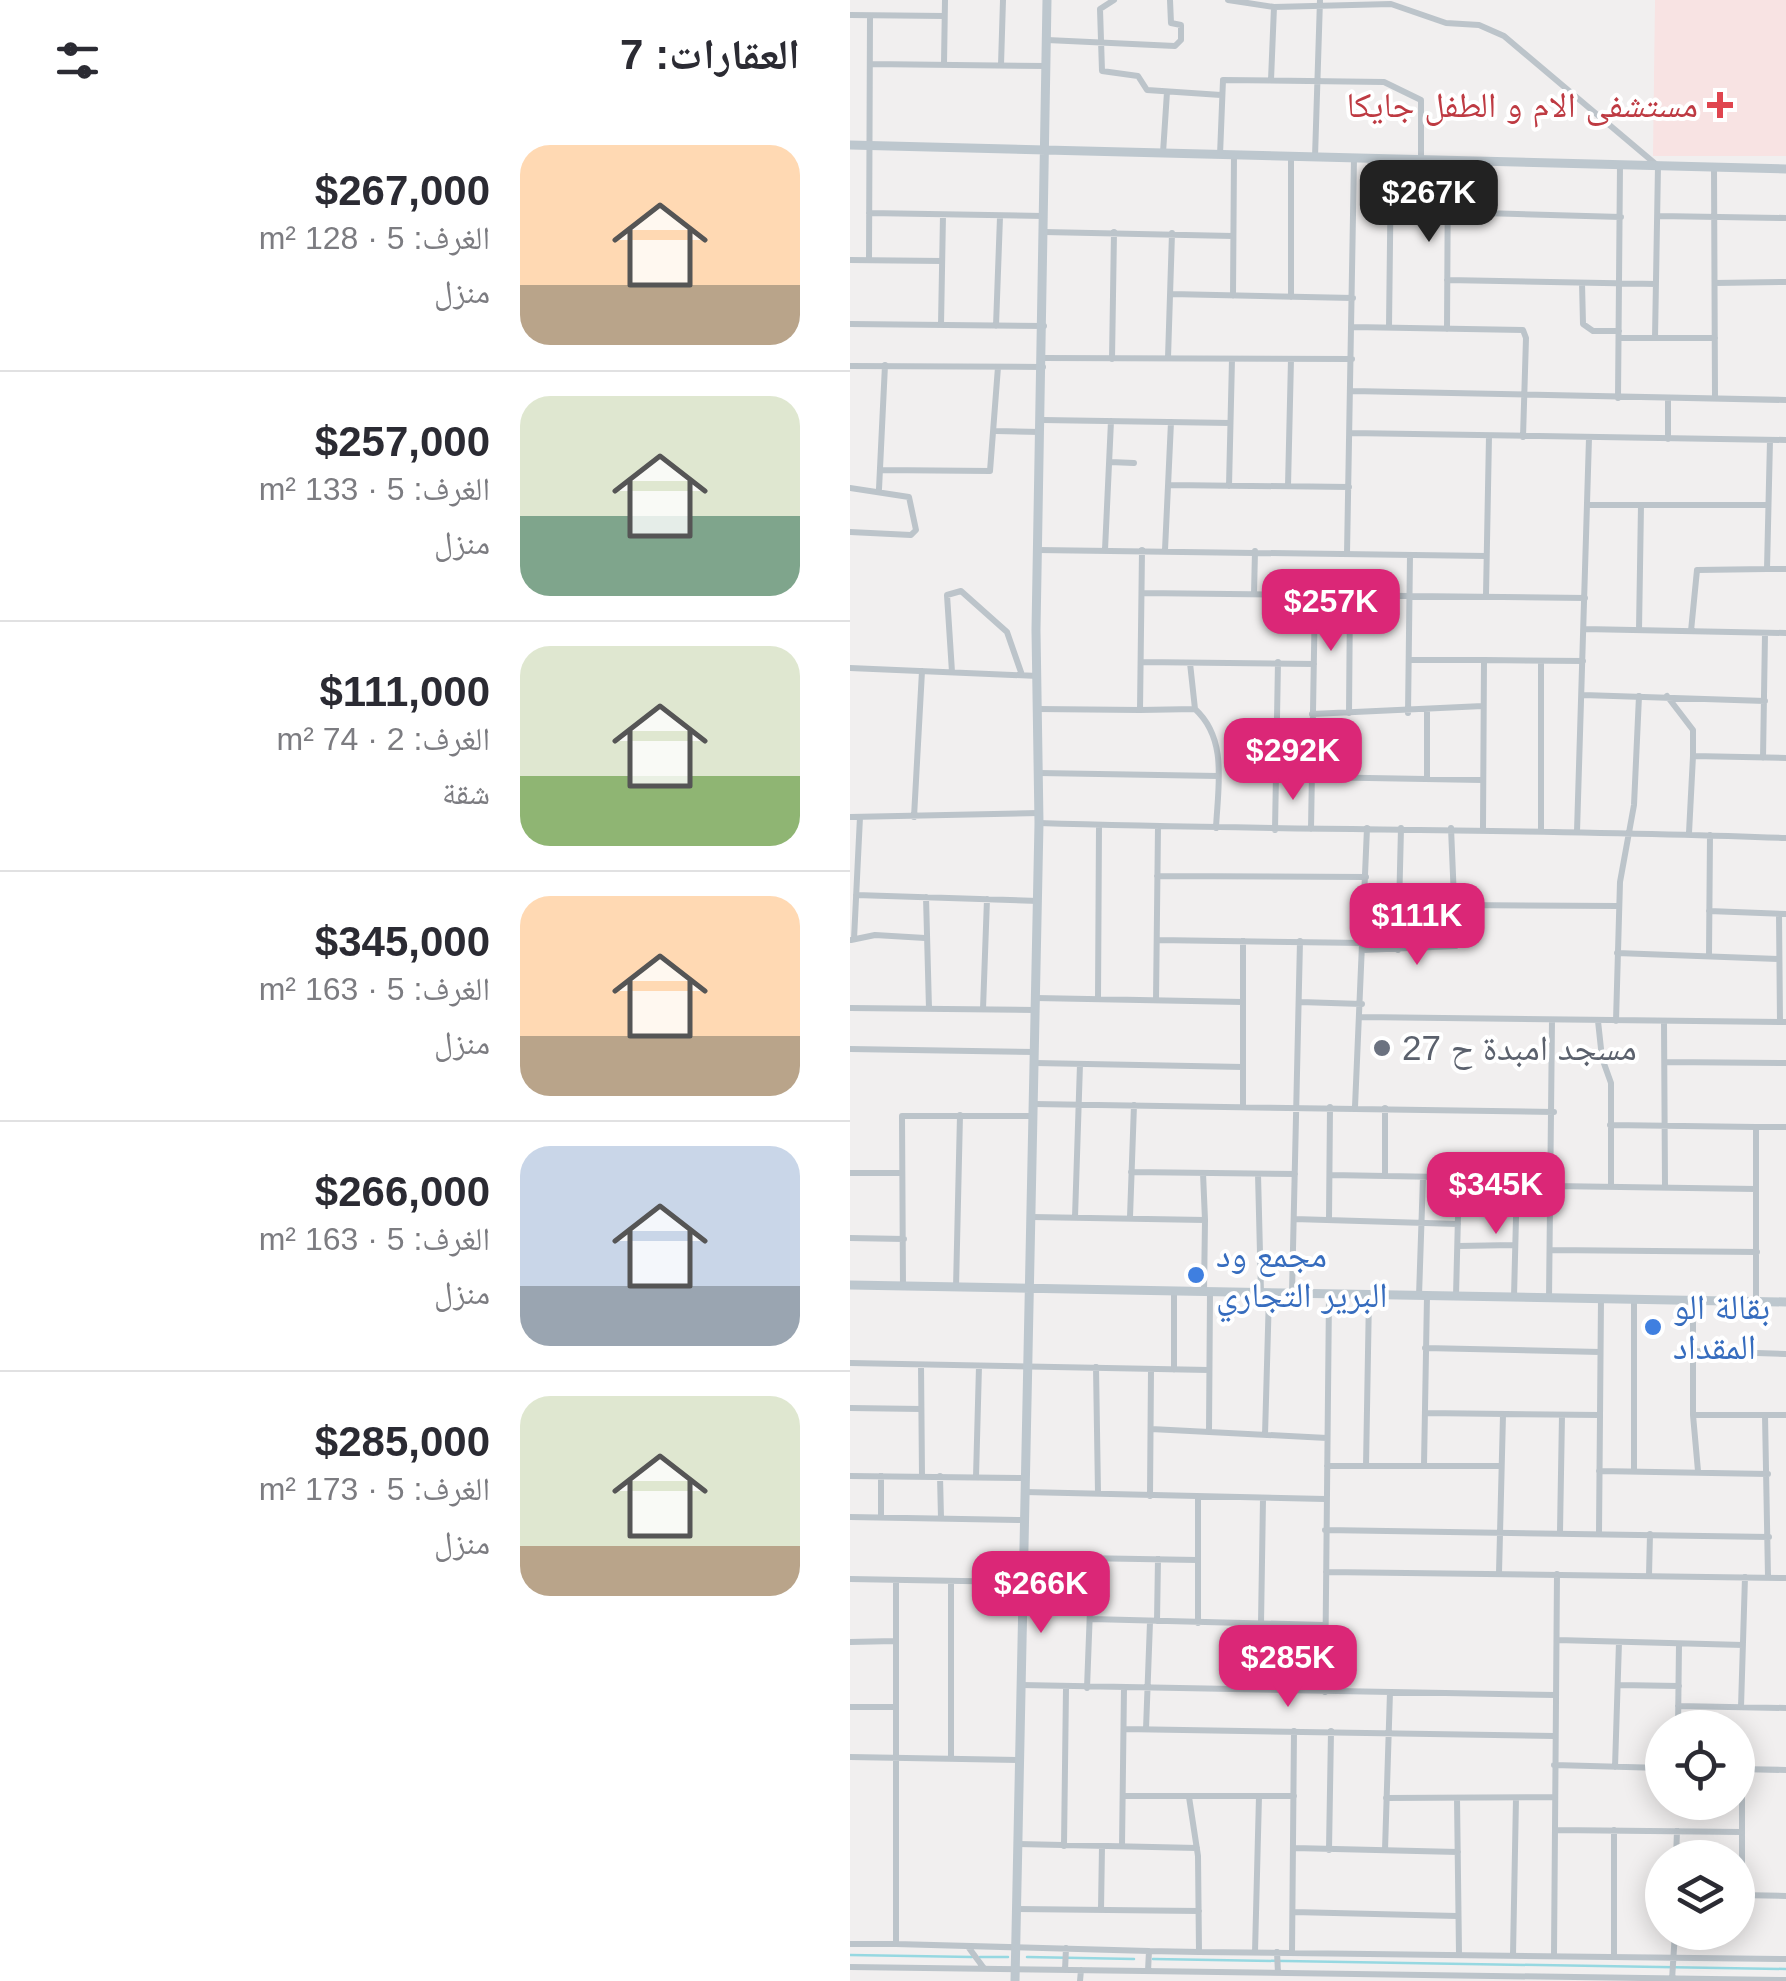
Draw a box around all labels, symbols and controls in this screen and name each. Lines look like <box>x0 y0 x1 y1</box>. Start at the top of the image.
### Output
text: العقارات: 7 <box>620 31 800 78</box>
icon: filters <box>50 33 105 88</box>
place label: مستشفى الام و الطفل جايكا <box>1347 85 1698 128</box>
marker: مستشفى الام و الطفل جايكا <box>1707 92 1733 118</box>
pin: $267K <box>1359 160 1499 245</box>
text: $267,000 <box>315 167 490 214</box>
text: $267K <box>1382 174 1476 210</box>
icon: home <box>600 185 720 305</box>
text: الغرف: 5 · 128 m² <box>259 220 490 256</box>
text: منزل <box>434 274 490 310</box>
text: $257,000 <box>315 418 490 465</box>
icon: home <box>600 436 720 556</box>
text: الغرف: 5 · 133 m² <box>259 471 490 507</box>
text: منزل <box>434 525 490 561</box>
pin: $257K <box>1261 569 1401 654</box>
text: $257K <box>1284 583 1378 619</box>
text: $111,000 <box>319 668 490 715</box>
icon: home <box>600 686 720 806</box>
pin: $292K <box>1223 718 1363 803</box>
text: الغرف: 2 · 74 m² <box>276 721 490 757</box>
text: $292K <box>1246 732 1340 768</box>
text: شقة <box>442 775 490 811</box>
pin: $111K <box>1347 883 1487 968</box>
text: $111K <box>1372 897 1462 933</box>
text: $345,000 <box>315 918 490 965</box>
icon: home <box>600 936 720 1056</box>
text: الغرف: 5 · 163 m² <box>259 971 490 1007</box>
text: منزل <box>434 1025 490 1061</box>
place label: مسجد امبدة ح 27 <box>1402 1028 1637 1070</box>
marker: مسجد امبدة ح 27 <box>1371 1037 1393 1059</box>
pin: $345K <box>1426 1152 1566 1237</box>
text: $345K <box>1449 1166 1543 1202</box>
text: $266,000 <box>315 1168 490 1215</box>
icon: home <box>600 1186 720 1306</box>
text: الغرف: 5 · 163 m² <box>259 1221 490 1257</box>
place label: مجمع ود البرير التجاري <box>1216 1235 1388 1323</box>
marker: مجمع ود البرير التجاري <box>1185 1264 1207 1286</box>
text: منزل <box>434 1275 490 1311</box>
place label: بقالة الو المقداد <box>1673 1287 1770 1366</box>
marker: بقالة الو المقداد <box>1642 1316 1664 1338</box>
text: $285,000 <box>315 1418 490 1465</box>
icon: home <box>600 1436 720 1556</box>
text: الغرف: 5 · 173 m² <box>259 1471 490 1507</box>
text: منزل <box>434 1525 490 1561</box>
pin: $266K <box>971 1551 1111 1636</box>
text: $266K <box>994 1565 1088 1601</box>
pin: $285K <box>1218 1625 1358 1710</box>
text: $285K <box>1241 1639 1335 1675</box>
map controls <box>1645 1710 1755 1950</box>
button: locate <box>1645 1710 1755 1820</box>
button: layers <box>1645 1840 1755 1950</box>

